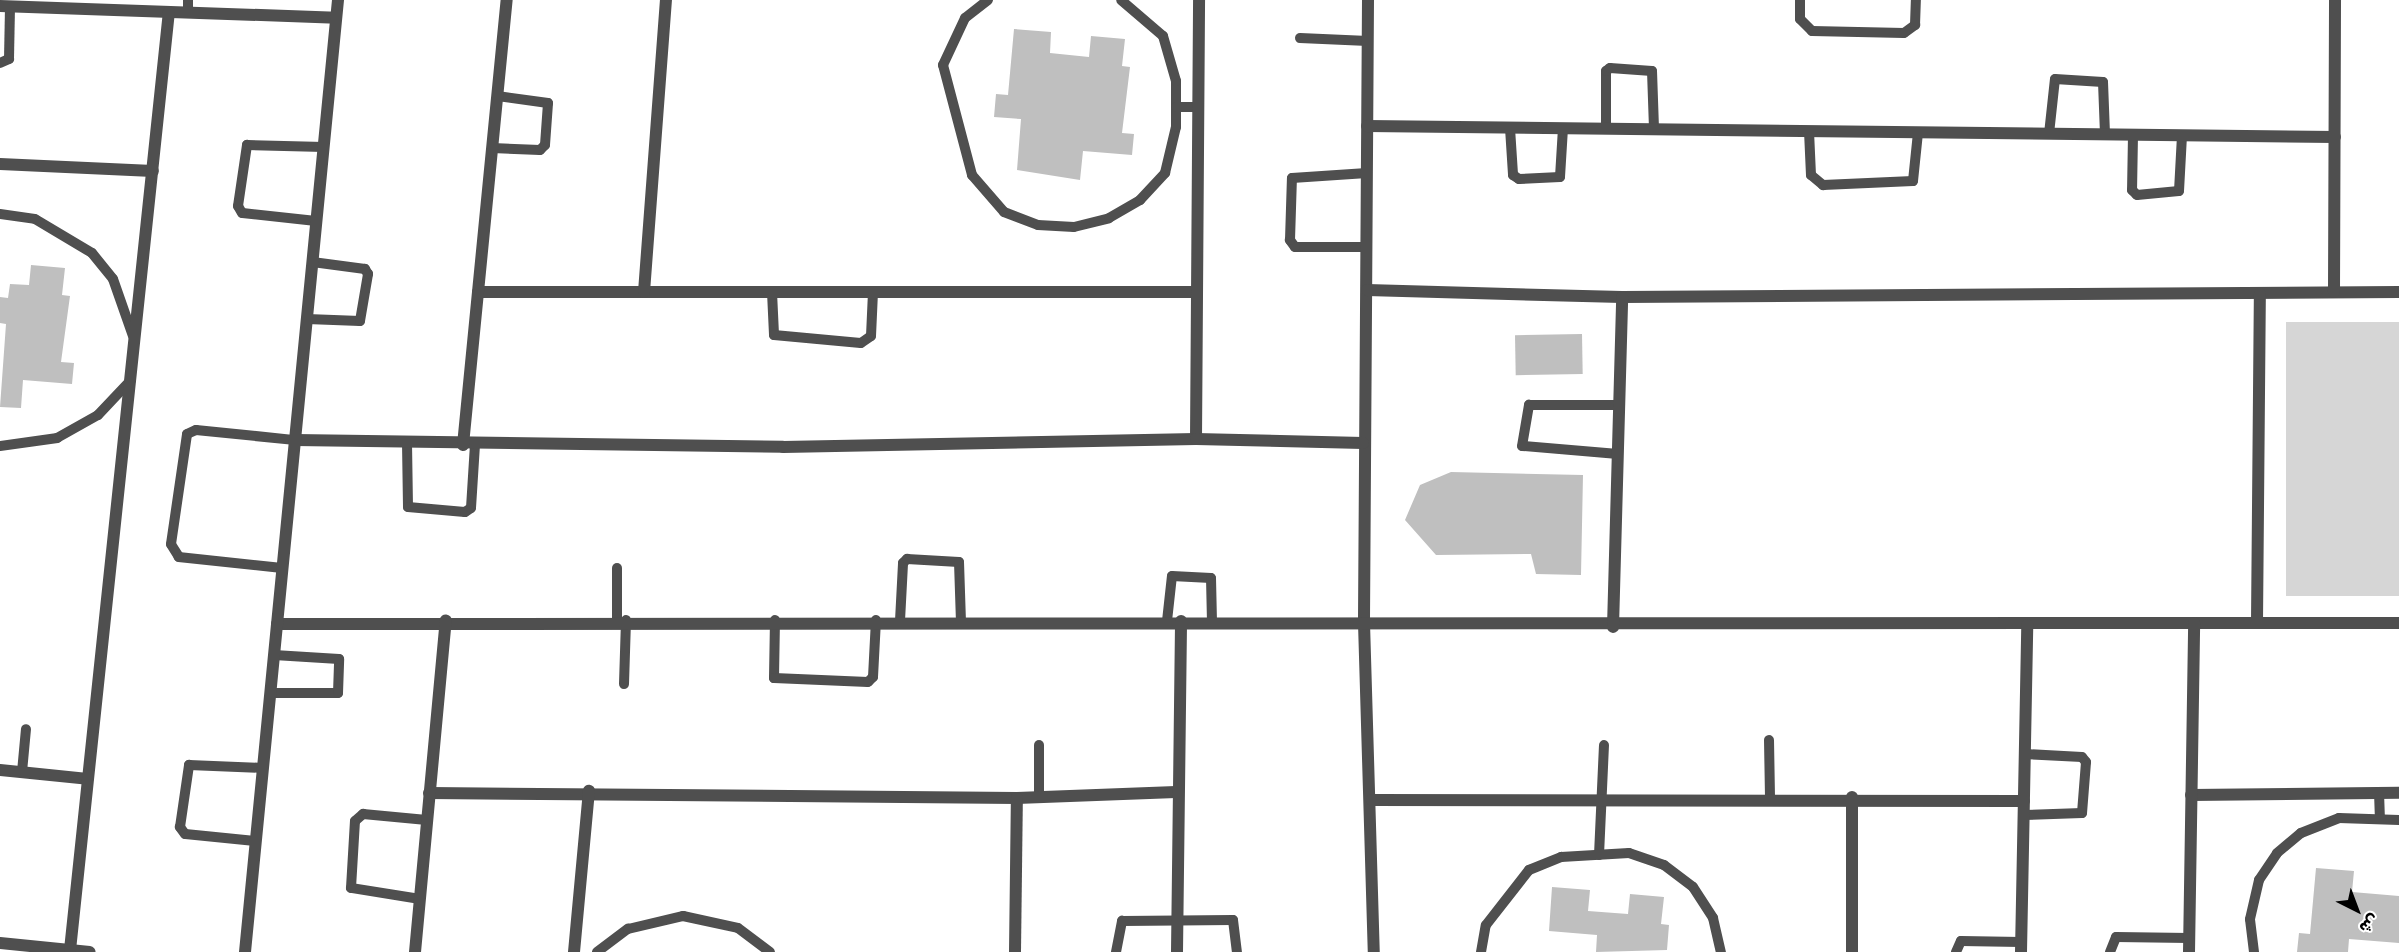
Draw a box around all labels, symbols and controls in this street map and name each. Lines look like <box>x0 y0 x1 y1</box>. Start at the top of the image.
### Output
north arrow <box>2327 880 2387 940</box>
text: ش <box>2355 910 2383 938</box>

